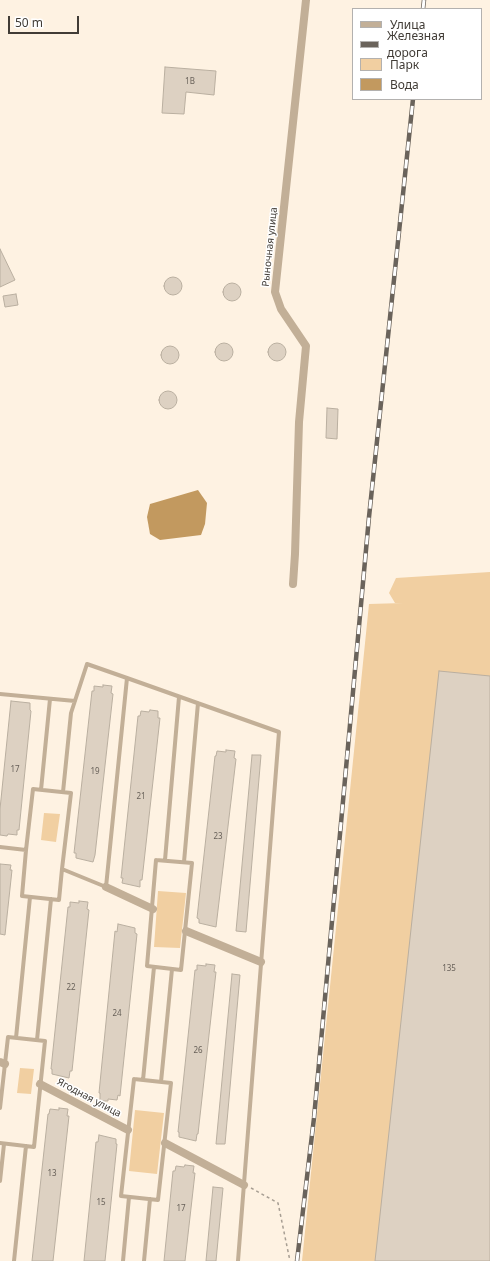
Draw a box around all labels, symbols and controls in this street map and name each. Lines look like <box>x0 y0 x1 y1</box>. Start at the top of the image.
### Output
scale bar <box>10 8 81 34</box>
legend <box>352 8 482 100</box>
text: 50 m <box>15 14 43 31</box>
text: Улица <box>390 16 425 33</box>
text: Железная дорога <box>387 27 445 61</box>
text: Парк <box>390 56 419 73</box>
text: Вода <box>390 76 419 93</box>
house number: 1В <box>185 77 195 87</box>
street label: Рыночная улица <box>260 207 280 287</box>
house number: 17 <box>10 765 20 775</box>
house number: 19 <box>90 767 100 777</box>
house number: 21 <box>136 792 146 802</box>
house number: 23 <box>213 832 223 842</box>
house number: 135 <box>442 964 456 974</box>
house number: 22 <box>66 983 76 993</box>
house number: 24 <box>112 1009 122 1019</box>
house number: 26 <box>193 1046 203 1056</box>
street label: Ягодная улица <box>55 1076 123 1120</box>
house number: 13 <box>47 1169 57 1179</box>
house number: 15 <box>96 1198 106 1208</box>
house number: 17 <box>176 1204 186 1214</box>

